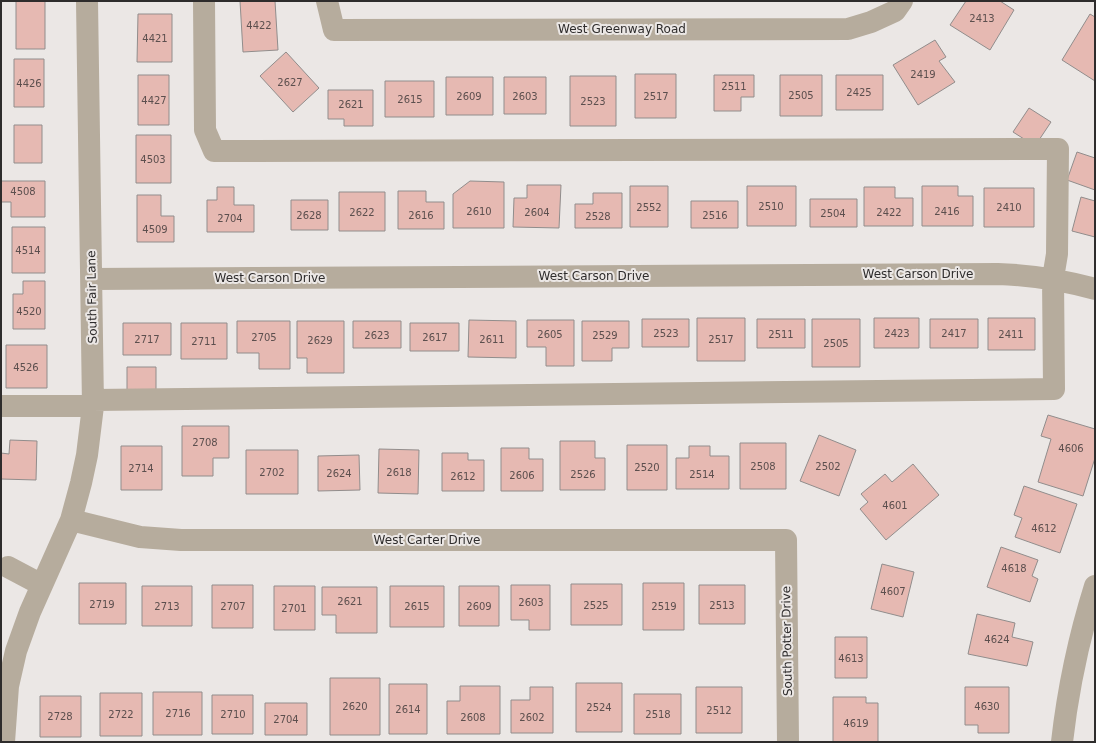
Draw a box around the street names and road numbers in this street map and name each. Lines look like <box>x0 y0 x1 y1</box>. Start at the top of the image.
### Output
street label: West Greenway Road <box>558 22 686 36</box>
street label: South Fair Lane <box>84 250 100 344</box>
street label: West Carson Drive <box>863 267 974 281</box>
street label: West Carson Drive <box>539 269 650 283</box>
street label: West Carson Drive <box>215 271 326 285</box>
street label: West Carter Drive <box>374 533 480 547</box>
street label: South Potter Drive <box>779 586 795 696</box>

